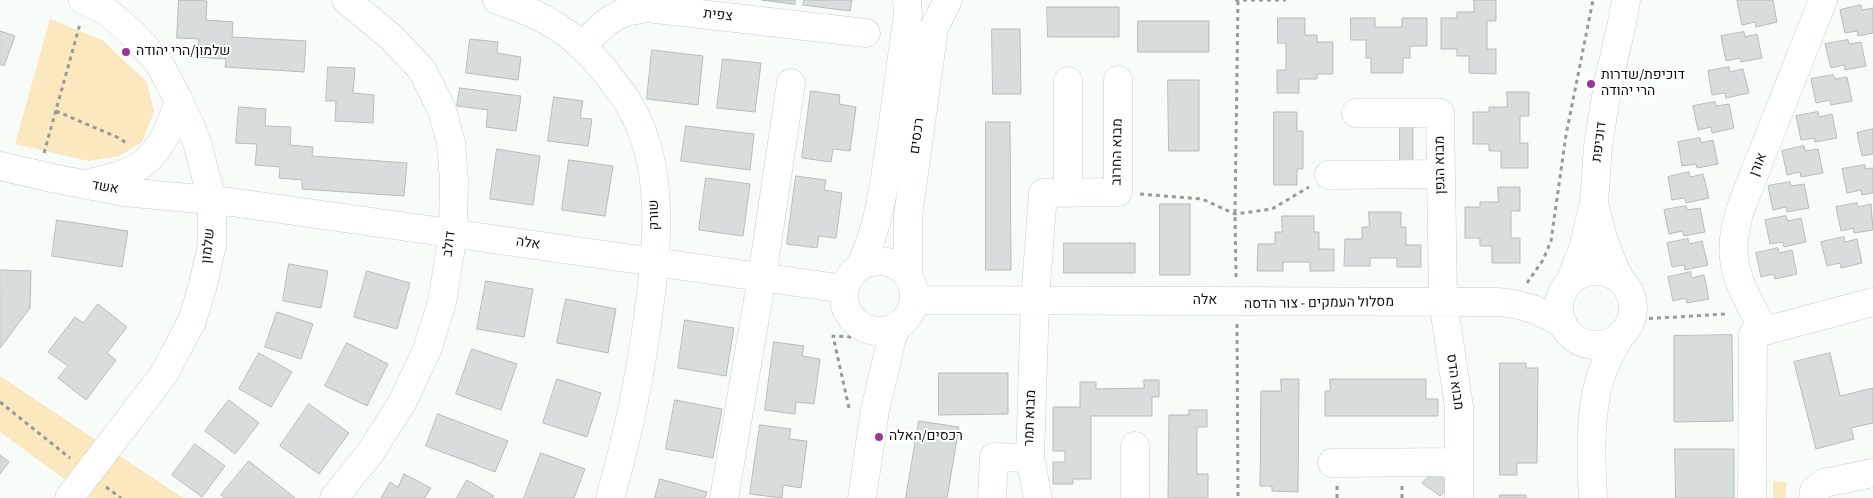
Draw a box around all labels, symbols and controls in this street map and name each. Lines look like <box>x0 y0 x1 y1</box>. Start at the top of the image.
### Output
street label: צפית <box>703 6 733 26</box>
place label: שלמון/הרי יהודה <box>136 44 230 60</box>
marker: שלמון/הרי יהודה <box>120 46 132 58</box>
place label: דוכיפת/שדרות הרי יהודה <box>1601 68 1685 100</box>
marker: דוכיפת/שדרות הרי יהודה <box>1585 78 1597 90</box>
street label: רכסים <box>907 117 929 155</box>
street label: מבוא החרוב <box>1109 118 1127 186</box>
street label: דוכיפת <box>1589 121 1611 163</box>
street label: מבוא הגפן <box>1432 136 1450 194</box>
street label: אורן <box>1747 151 1771 179</box>
street label: אשד <box>90 177 120 199</box>
street label: שורק <box>646 199 664 231</box>
street label: שלמון <box>199 228 219 264</box>
street label: דולב <box>440 230 460 258</box>
street label: אלה <box>515 234 541 254</box>
street label: אלה <box>1193 293 1217 309</box>
street label: מסלול העמקים - צור הדסה <box>1244 294 1394 314</box>
street label: מבוא הדס <box>1442 353 1466 411</box>
street label: מבוא תמר <box>1022 389 1040 447</box>
place label: רכסים/האלה <box>889 429 963 445</box>
marker: רכסים/האלה <box>873 431 885 443</box>

